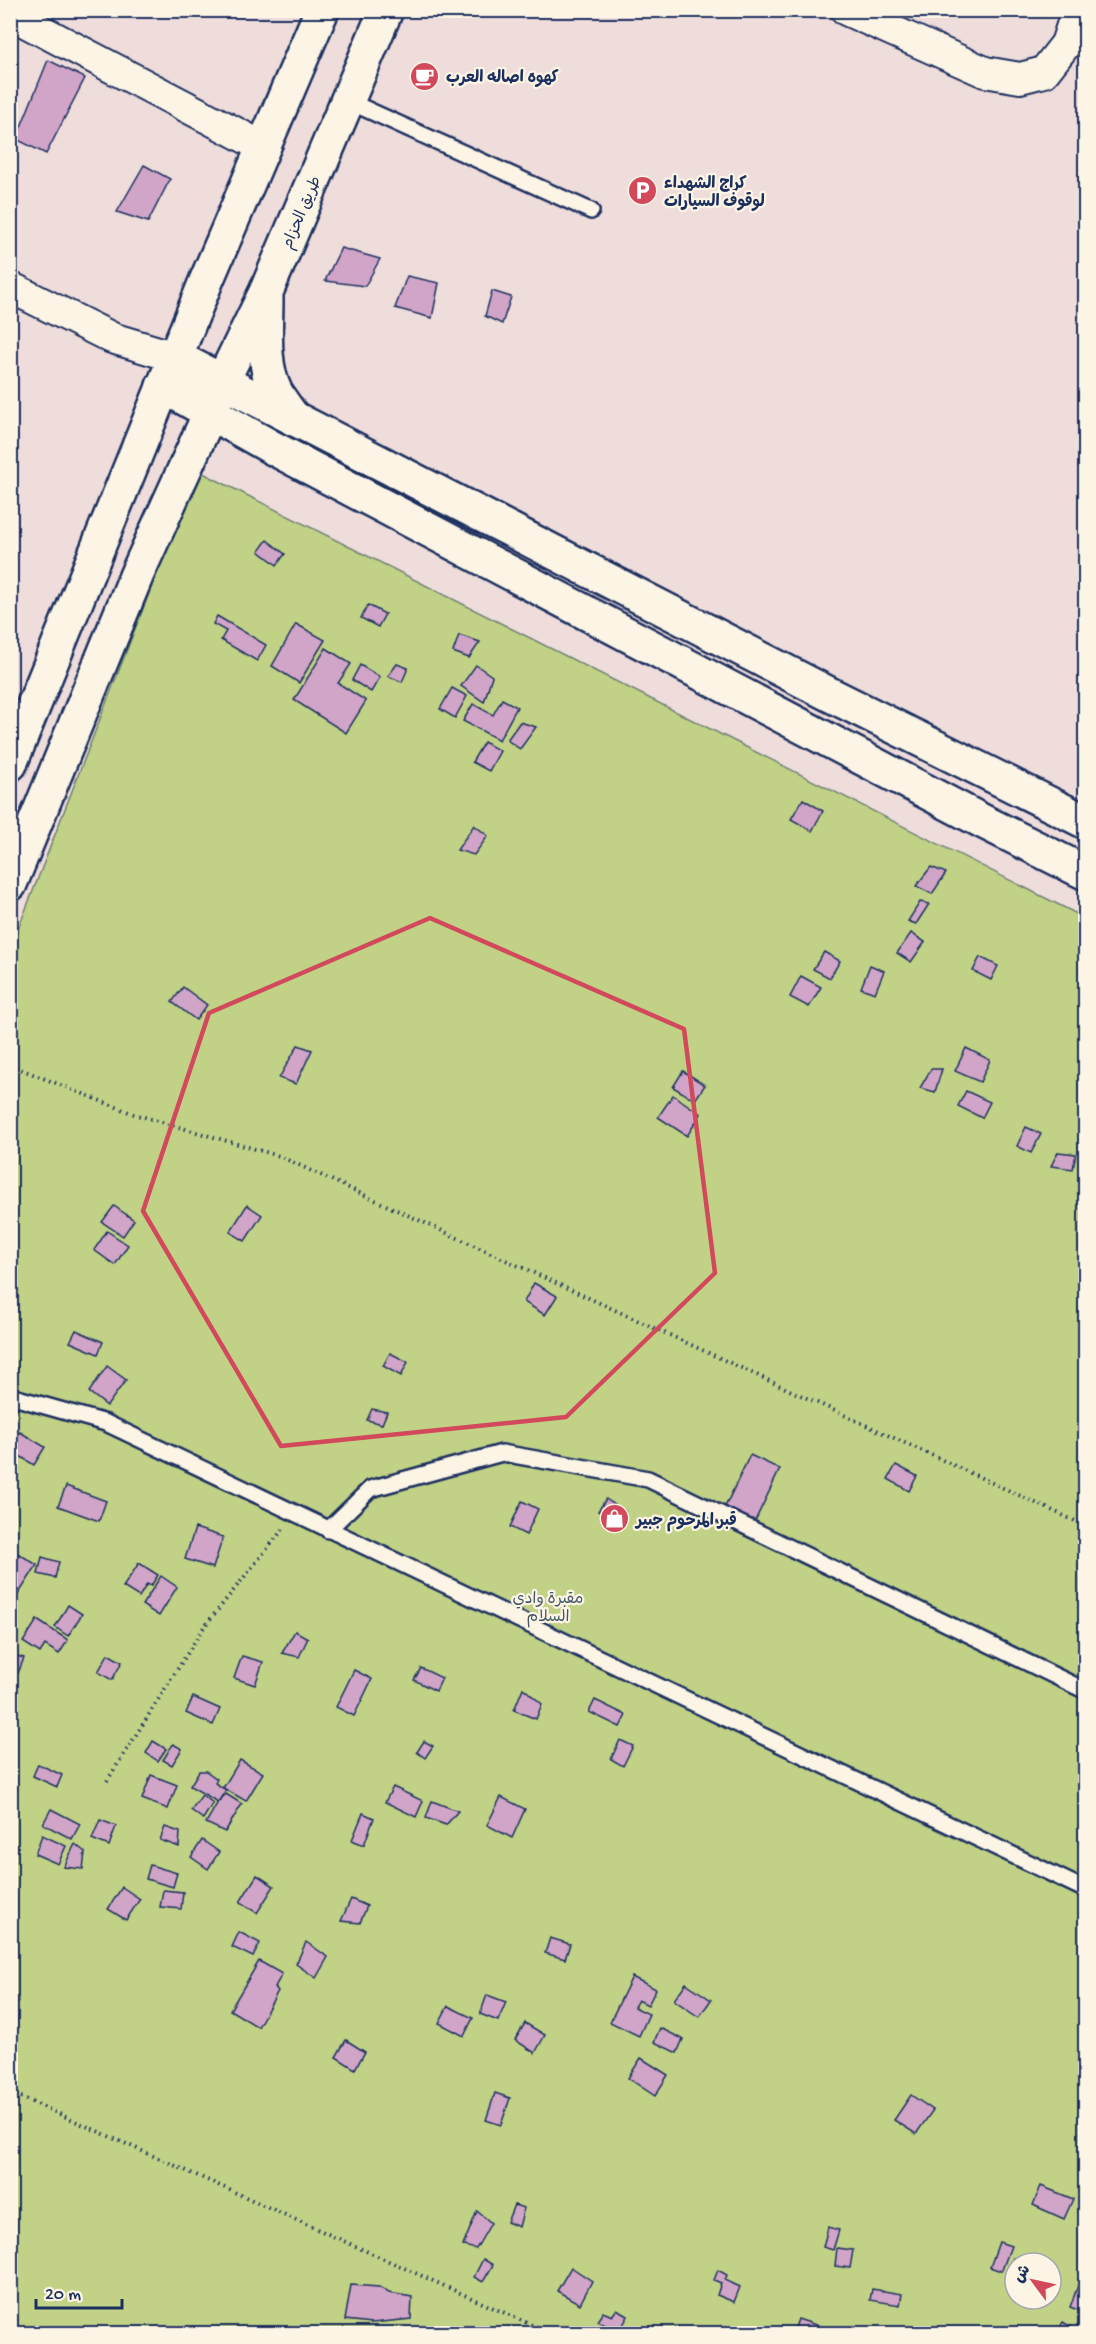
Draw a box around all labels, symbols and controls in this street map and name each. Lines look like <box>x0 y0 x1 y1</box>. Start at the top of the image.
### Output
cafe icon: كهوه اصاله العرب <box>409 60 441 92</box>
place label: كهوه اصاله العرب <box>446 69 559 89</box>
street label: طريق الحزام <box>279 174 327 253</box>
parking icon: كراج الشهداء لوقوف السيارات <box>627 175 659 207</box>
place label: كراج الشهداء لوقوف السيارات <box>664 175 765 213</box>
shop icon: قبر المرحوم جبير <box>599 1503 631 1535</box>
place label: قبر المرحوم جبير <box>634 1511 737 1532</box>
park label: مقبرة وادي السلام <box>513 1591 583 1628</box>
north arrow <box>1003 2251 1063 2311</box>
text: ش <box>1011 2262 1036 2287</box>
scale bar <box>36 2272 122 2310</box>
text: 20 m <box>45 2285 81 2306</box>

